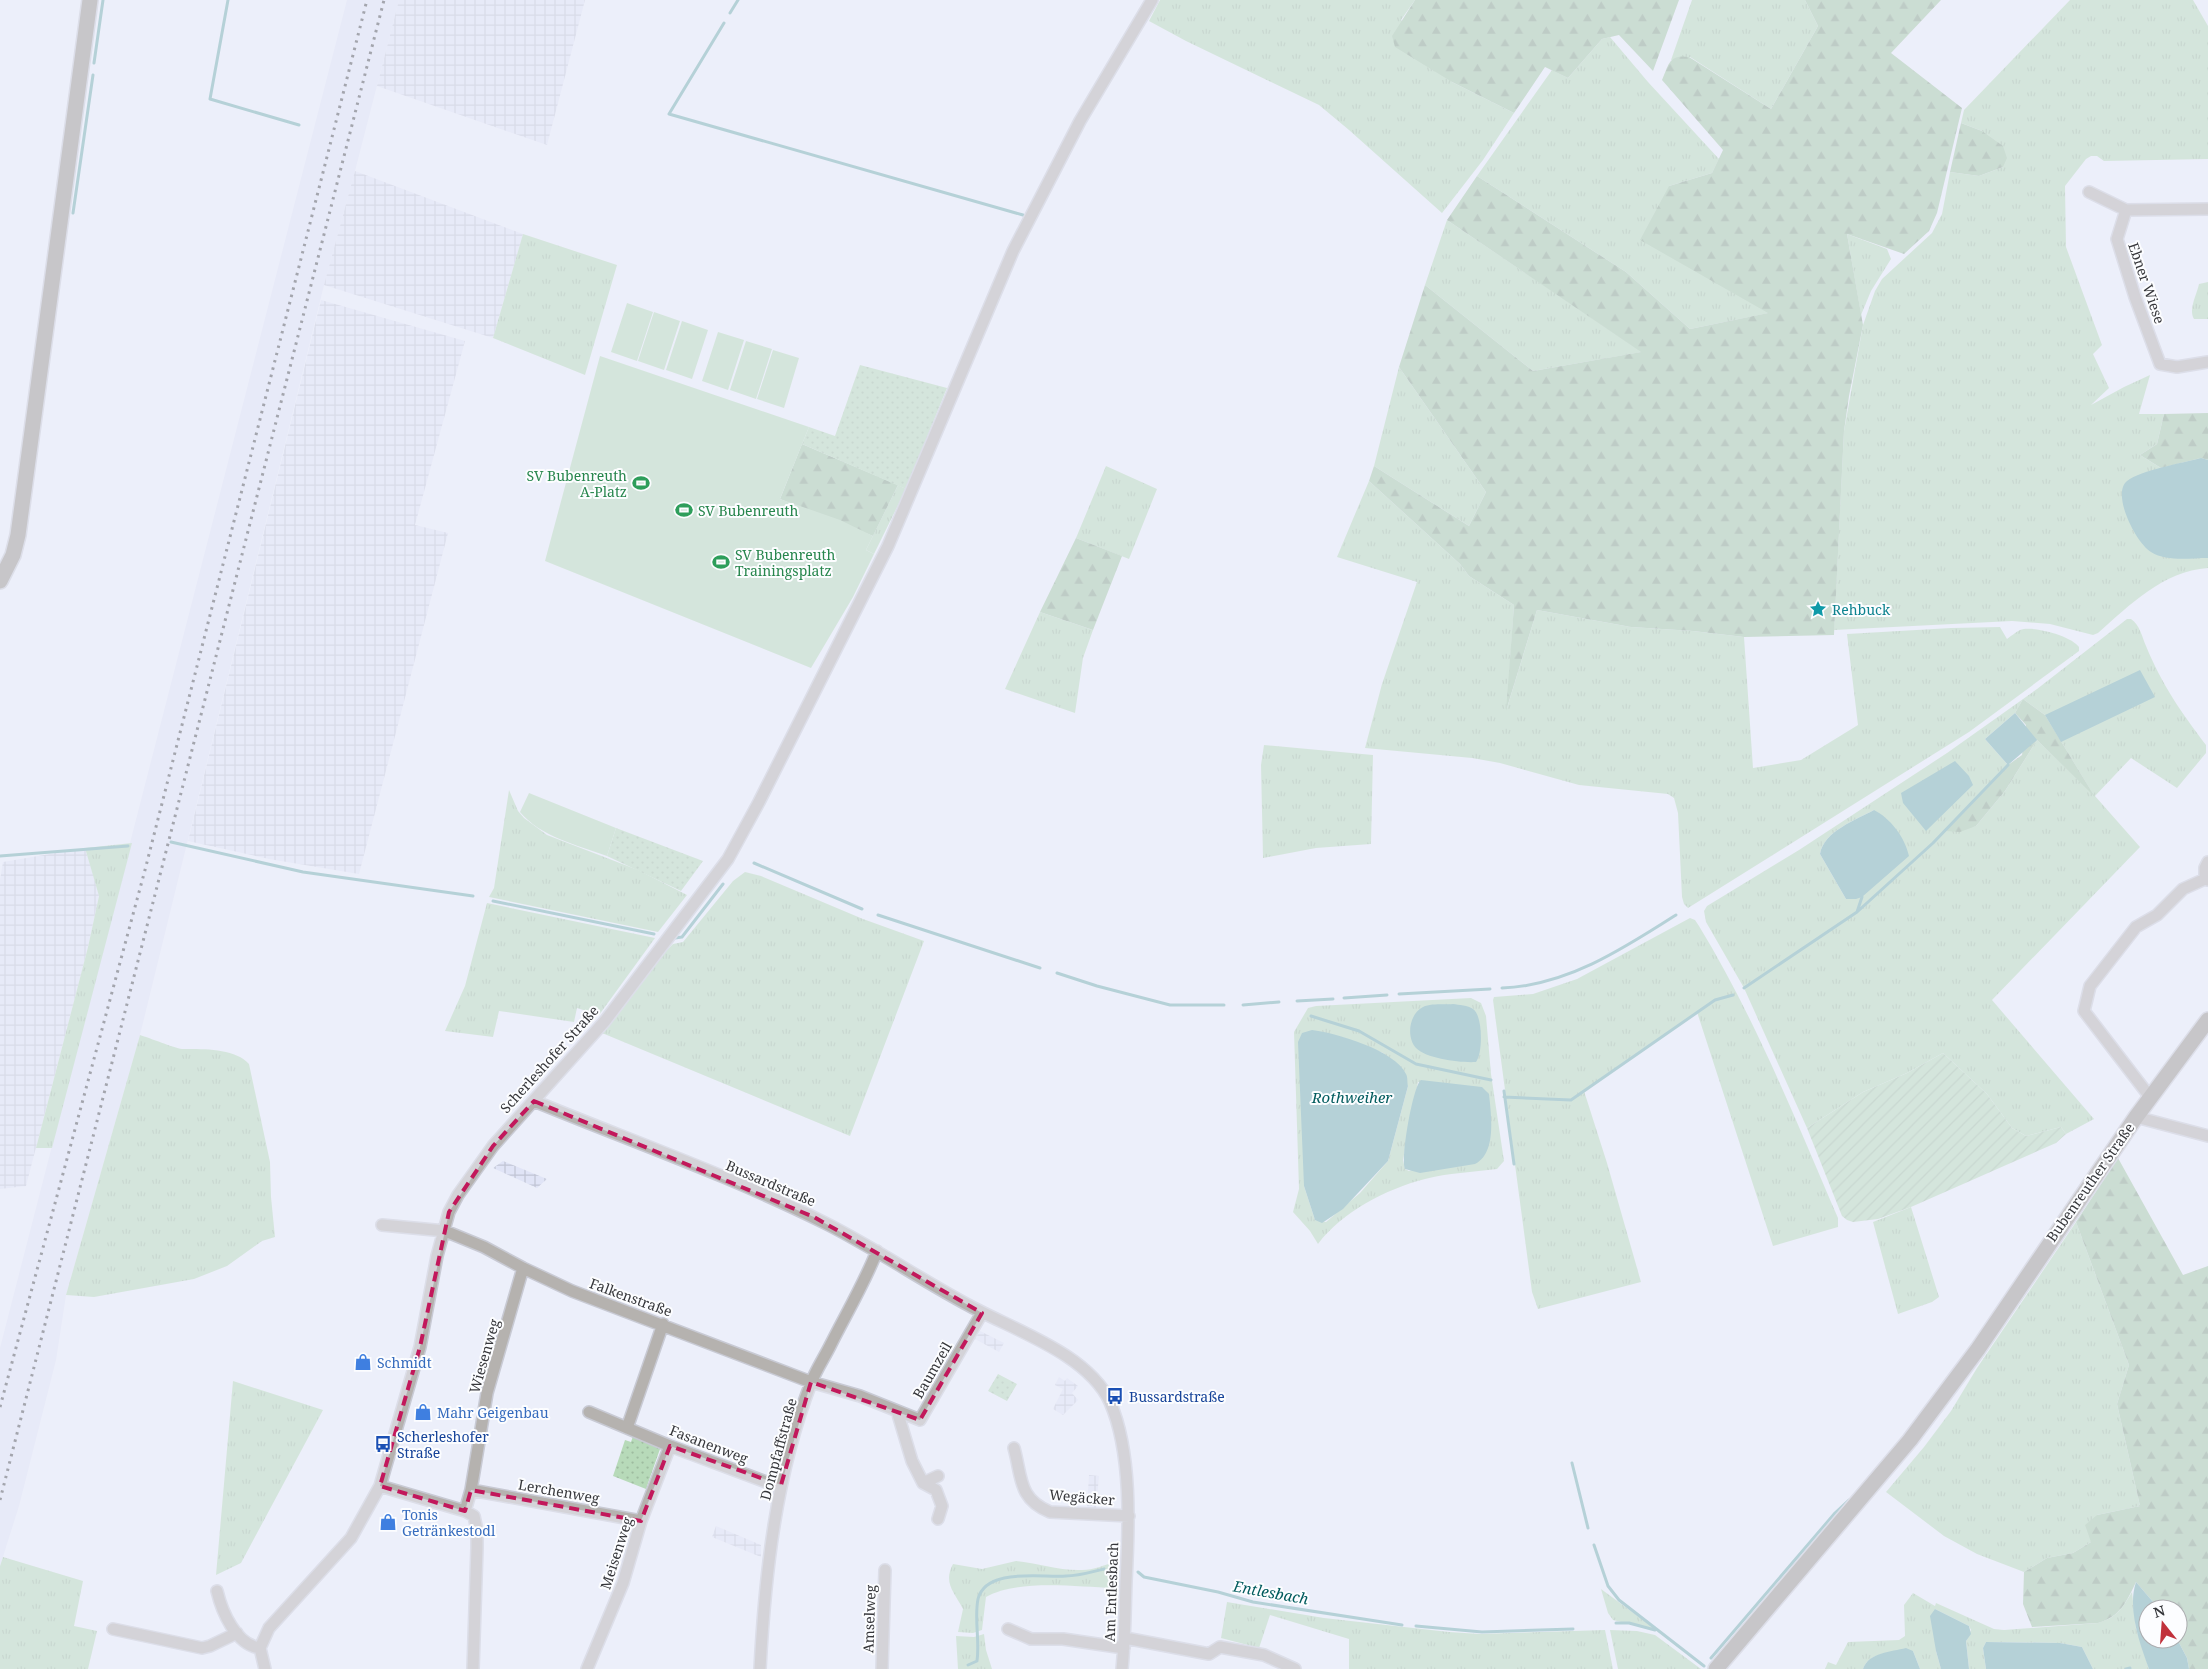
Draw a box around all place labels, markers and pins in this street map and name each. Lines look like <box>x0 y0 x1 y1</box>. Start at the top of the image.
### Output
place label: SV Bubenreuth A-Platz <box>527 466 627 501</box>
sports icon: SV Bubenreuth A-Platz <box>631 473 651 493</box>
sports icon: SV Bubenreuth <box>674 500 694 520</box>
place label: SV Bubenreuth <box>698 501 798 520</box>
place label: SV Bubenreuth Trainingsplatz <box>735 545 835 580</box>
sports icon: SV Bubenreuth Trainingsplatz <box>711 552 731 572</box>
place icon: Rehbuck <box>1808 599 1828 619</box>
place label: Rehbuck <box>1832 600 1891 619</box>
shop icon: Schmidt <box>353 1352 373 1372</box>
place label: Schmidt <box>377 1353 432 1372</box>
bus stop icon: Bussardstraße <box>1105 1386 1125 1406</box>
place label: Bussardstraße <box>1129 1387 1225 1406</box>
shop icon: Mahr Geigenbau <box>413 1402 433 1422</box>
place label: Mahr Geigenbau <box>437 1403 549 1422</box>
place label: Scherleshofer Straße <box>397 1427 489 1462</box>
bus stop icon: Scherleshofer Straße <box>373 1434 393 1454</box>
place label: Tonis Getränkestodl <box>402 1505 496 1540</box>
shop icon: Tonis Getränkestodl <box>378 1512 398 1532</box>

